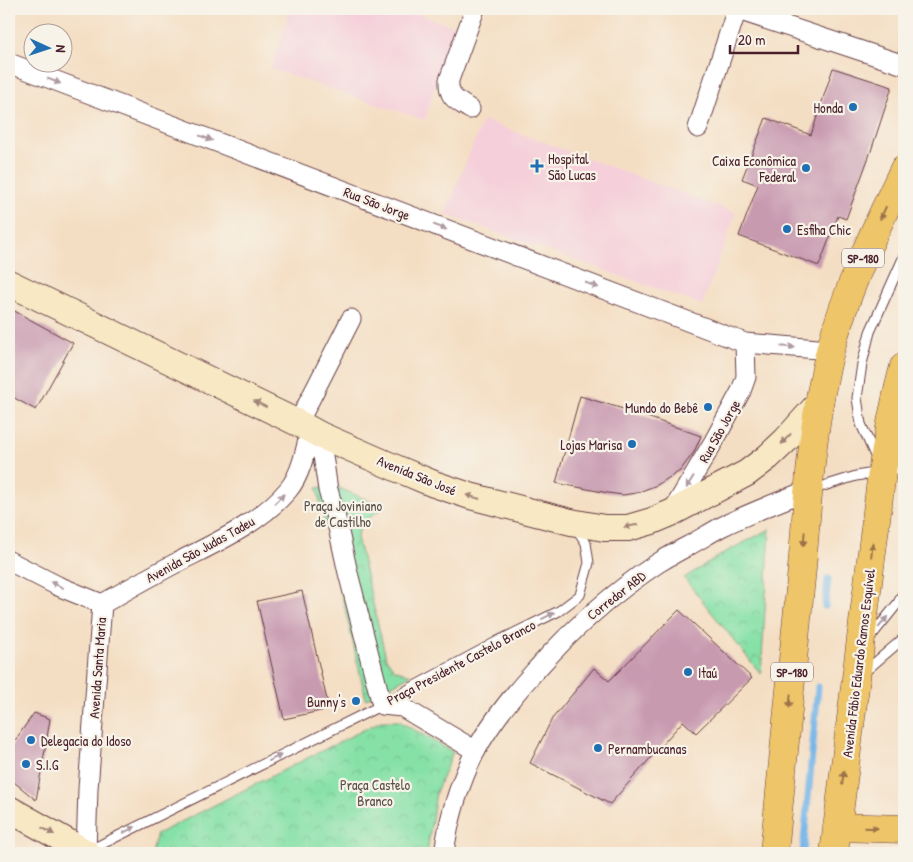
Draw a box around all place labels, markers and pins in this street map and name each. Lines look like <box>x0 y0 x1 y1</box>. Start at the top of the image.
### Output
place label: Honda <box>814 98 843 117</box>
marker: Honda <box>847 101 859 113</box>
place label: Hospital São Lucas <box>548 149 596 184</box>
place label: Caixa Econômica Federal <box>712 151 797 186</box>
marker: Hospital São Lucas <box>530 159 544 173</box>
marker: Caixa Econômica Federal <box>800 162 812 174</box>
place label: Esfiha Chic <box>797 220 851 239</box>
marker: Esfiha Chic <box>781 223 793 235</box>
place label: Mundo do Bebê <box>625 398 698 417</box>
marker: Mundo do Bebê <box>702 401 714 413</box>
place label: Lojas Marisa <box>561 435 623 455</box>
marker: Lojas Marisa <box>626 438 638 450</box>
place label: Itaú <box>698 663 718 682</box>
marker: Itaú <box>682 666 694 678</box>
place label: Bunny's <box>307 692 346 712</box>
marker: Bunny's <box>350 695 362 707</box>
place label: Delegacia do Idoso <box>41 731 132 751</box>
marker: Delegacia do Idoso <box>25 734 37 746</box>
place label: Pernambucanas <box>608 739 687 758</box>
marker: Pernambucanas <box>592 742 604 754</box>
place label: S.I.G <box>36 755 59 774</box>
marker: S.I.G <box>20 758 32 770</box>

